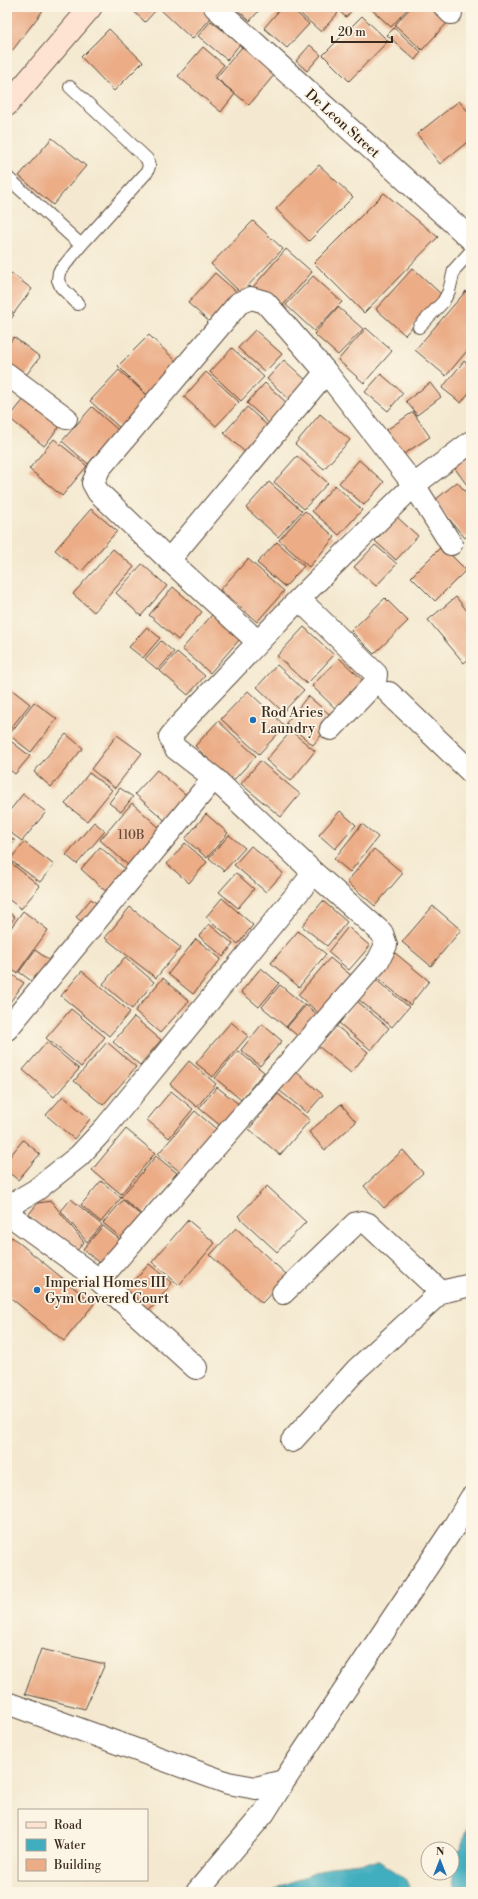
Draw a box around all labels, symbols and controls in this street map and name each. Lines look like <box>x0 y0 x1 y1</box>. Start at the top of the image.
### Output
scale bar <box>332 18 392 44</box>
text: 20 m <box>338 25 366 40</box>
street label: De Leon Street <box>301 86 383 162</box>
place label: Rod Aries Laundry <box>261 704 323 738</box>
marker: Rod Aries Laundry <box>248 715 258 725</box>
house number: 110B <box>118 828 144 843</box>
place label: Imperial Homes III Gym Covered Court <box>45 1274 169 1308</box>
marker: Imperial Homes III Gym Covered Court <box>32 1285 42 1295</box>
legend <box>18 1809 148 1881</box>
text: Road <box>54 1818 82 1833</box>
text: Water <box>53 1838 86 1853</box>
north arrow <box>420 1841 460 1881</box>
text: N <box>436 1845 445 1859</box>
text: Building <box>53 1858 102 1873</box>

